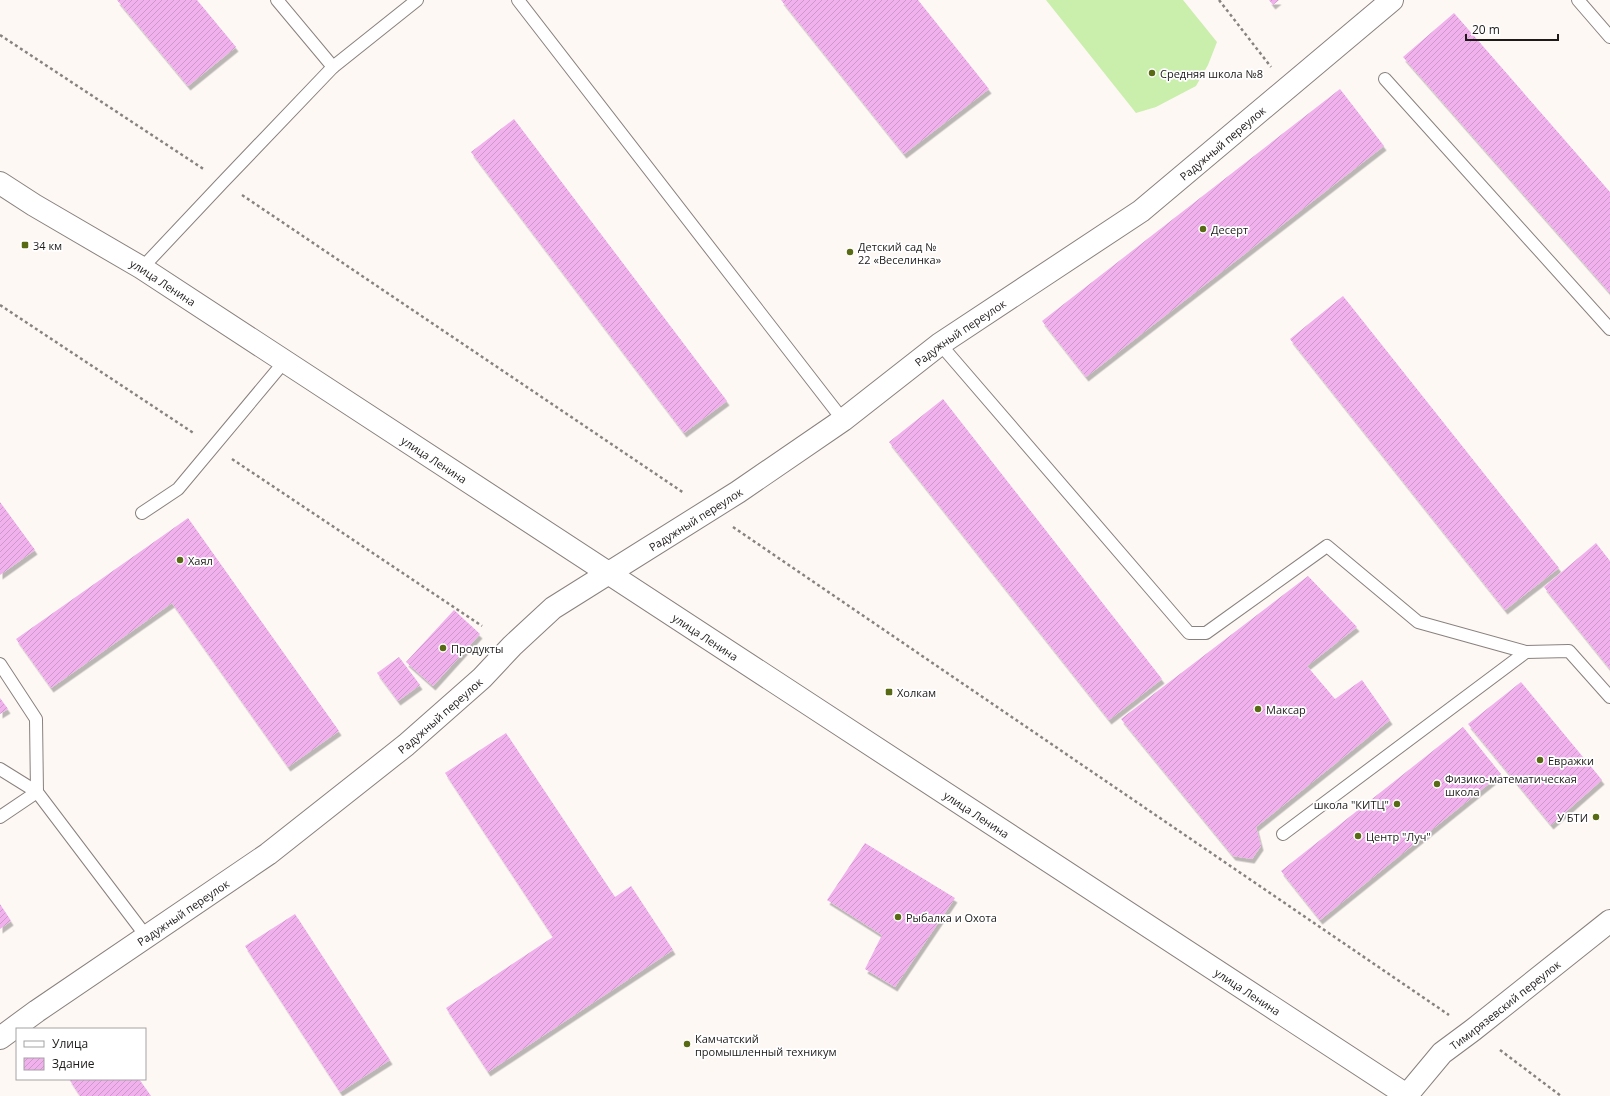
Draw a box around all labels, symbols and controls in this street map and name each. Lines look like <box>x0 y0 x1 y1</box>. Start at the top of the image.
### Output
scale bar <box>1466 16 1558 42</box>
text: 20 m <box>1472 21 1500 38</box>
place label: Средняя школа №8 <box>1160 66 1263 81</box>
marker: Средняя школа №8 <box>1147 68 1157 78</box>
street label: Радужный переулок <box>1176 102 1269 183</box>
place label: Десерт <box>1211 222 1248 237</box>
marker: Десерт <box>1198 224 1208 234</box>
place label: 34 км <box>33 238 62 253</box>
place label: Детский сад № 22 «Веселинка» <box>858 239 942 267</box>
marker: 34 км <box>20 240 30 250</box>
marker: Детский сад № 22 «Веселинка» <box>845 247 855 257</box>
street label: улица Ленина <box>128 255 199 309</box>
street label: Радужный переулок <box>911 295 1009 369</box>
street label: улица Ленина <box>399 432 470 486</box>
street label: Радужный переулок <box>646 484 745 554</box>
place label: Хаял <box>188 553 213 568</box>
marker: Хаял <box>175 555 185 565</box>
street label: улица Ленина <box>670 610 741 664</box>
place label: Продукты <box>451 641 504 656</box>
marker: Продукты <box>438 643 448 653</box>
street label: Радужный переулок <box>394 674 485 756</box>
place label: Холкам <box>897 685 936 700</box>
marker: Холкам <box>884 687 894 697</box>
place label: Максар <box>1266 702 1306 717</box>
marker: Максар <box>1253 704 1263 714</box>
place label: Евражки <box>1548 753 1594 768</box>
marker: Евражки <box>1535 755 1545 765</box>
place label: Физико-математическая школа <box>1445 771 1577 799</box>
marker: Физико-математическая школа <box>1432 779 1442 789</box>
street label: улица Ленина <box>941 787 1013 841</box>
place label: школа "КИТЦ" <box>1314 797 1389 812</box>
marker: школа "КИТЦ" <box>1392 799 1402 809</box>
place label: У БТИ <box>1557 810 1588 825</box>
marker: У БТИ <box>1591 812 1601 822</box>
place label: Центр "Луч" <box>1366 829 1431 844</box>
marker: Центр "Луч" <box>1353 831 1363 841</box>
street label: Радужный переулок <box>134 875 232 949</box>
place label: Рыбалка и Охота <box>906 910 997 925</box>
marker: Рыбалка и Охота <box>893 912 903 922</box>
street label: Тимирязевский переулок <box>1446 956 1563 1052</box>
street label: улица Ленина <box>1212 964 1284 1018</box>
legend <box>16 1028 146 1080</box>
place label: Камчатский промышленный техникум <box>695 1031 837 1059</box>
text: Улица <box>52 1035 88 1052</box>
marker: Камчатский промышленный техникум <box>682 1039 692 1049</box>
text: Здание <box>52 1055 95 1072</box>

